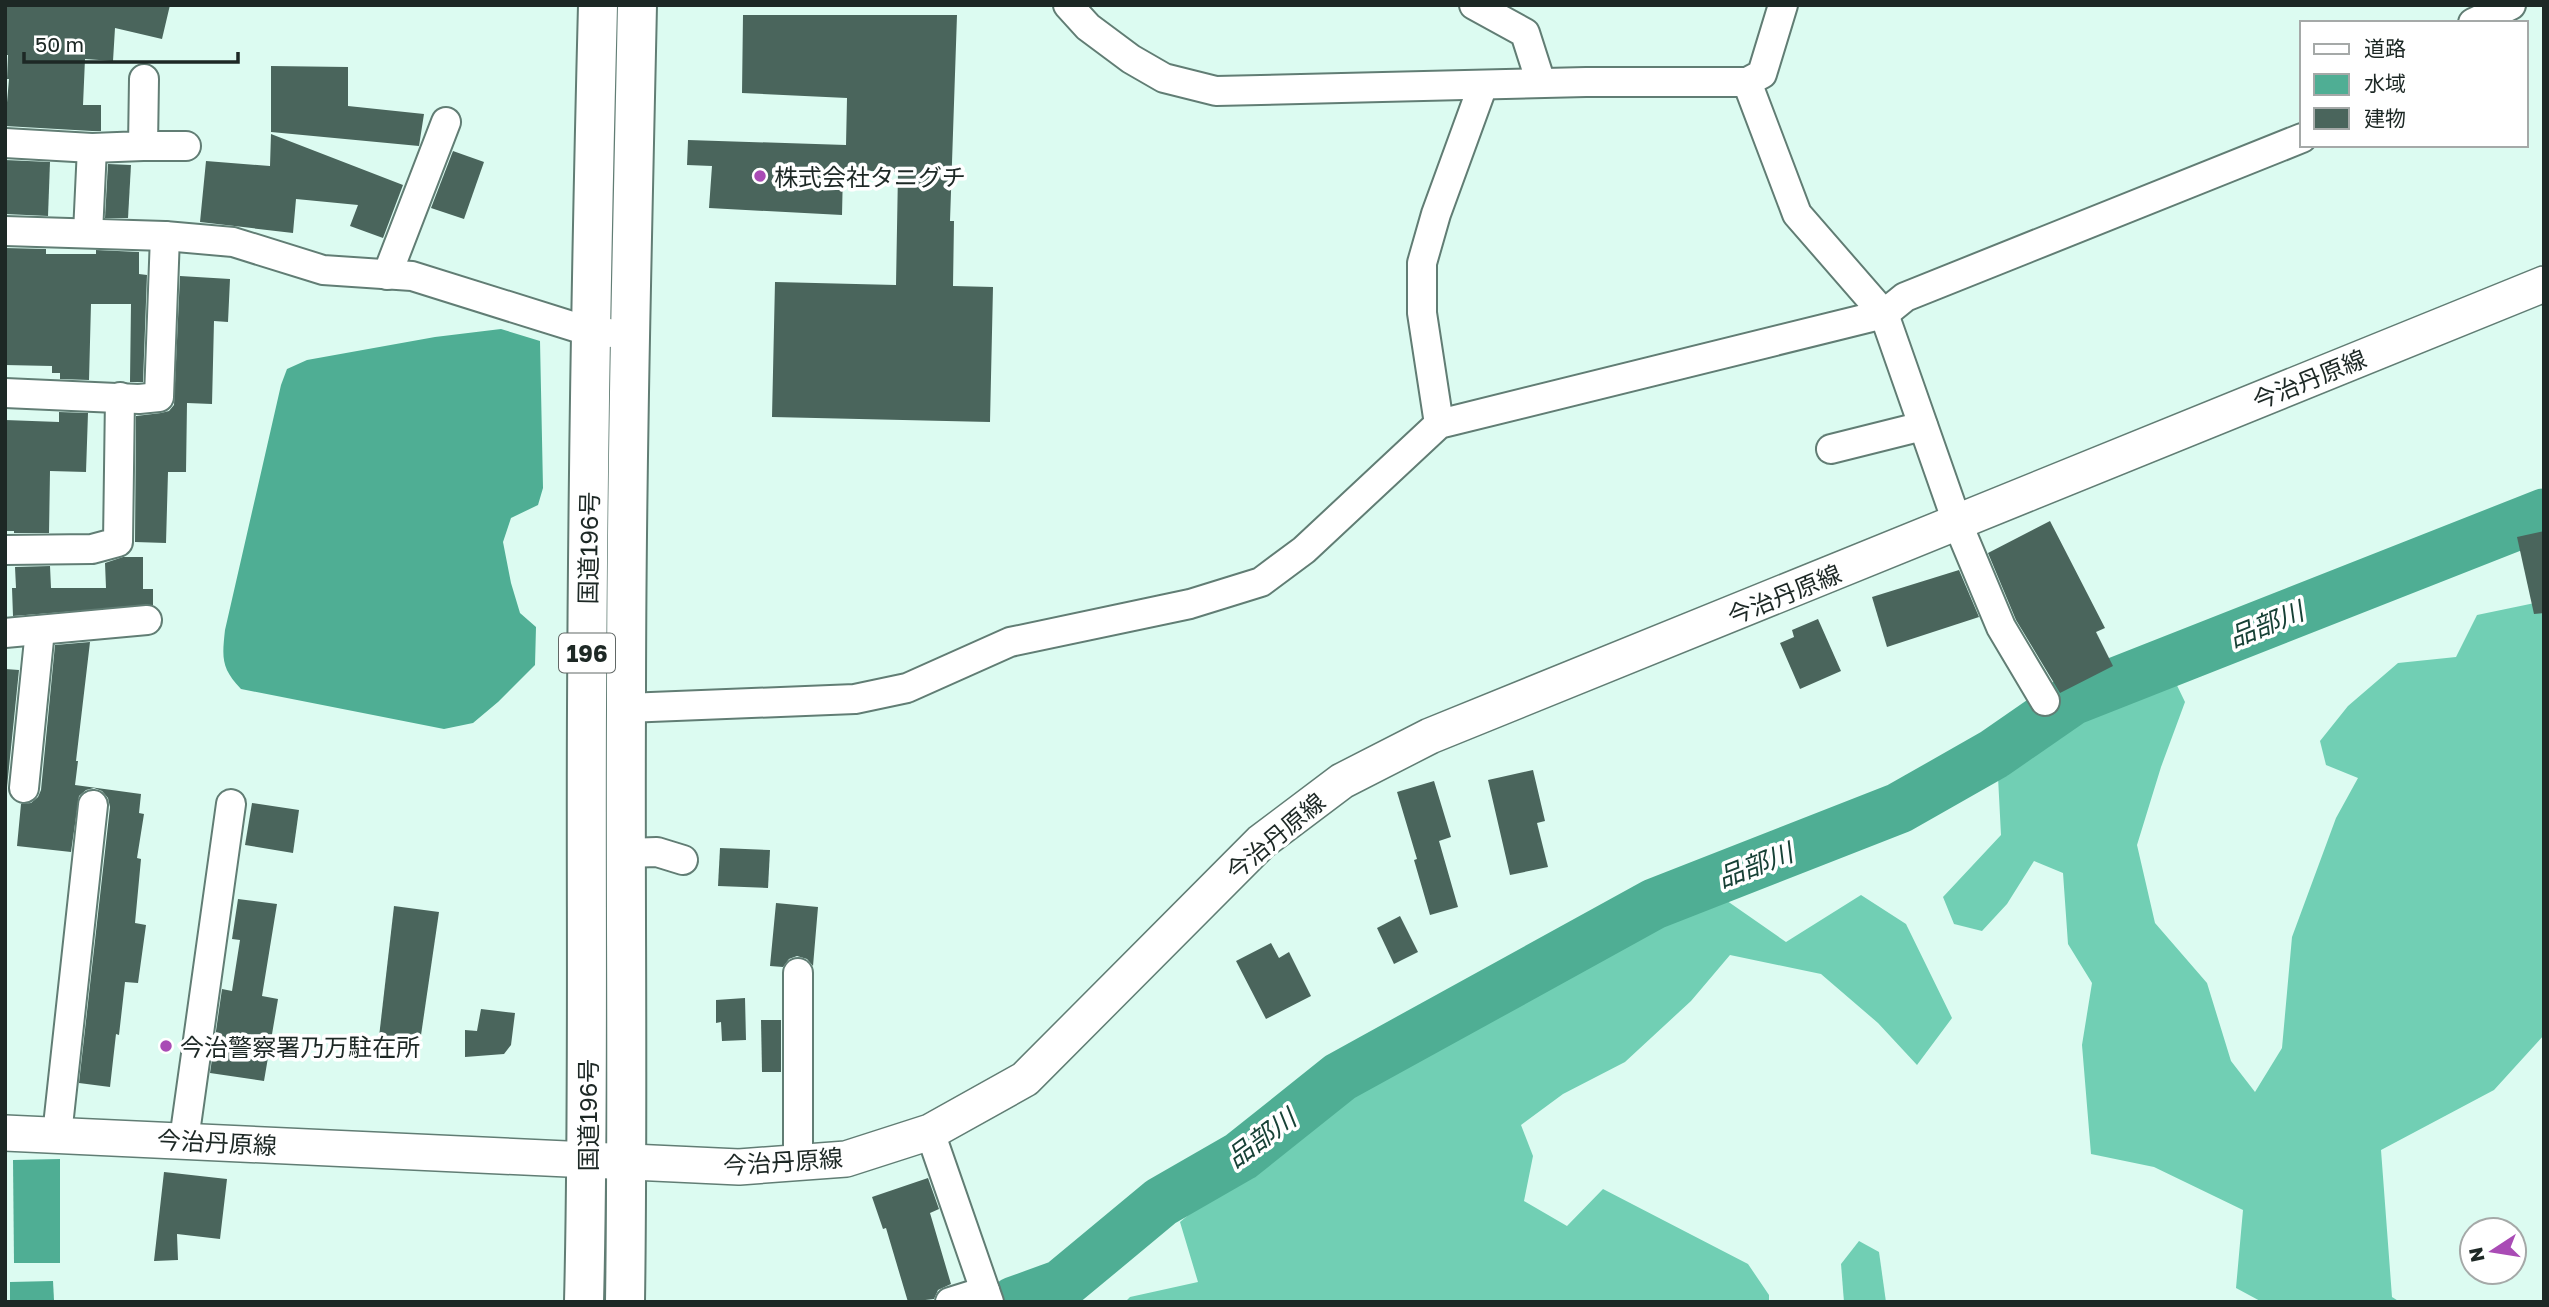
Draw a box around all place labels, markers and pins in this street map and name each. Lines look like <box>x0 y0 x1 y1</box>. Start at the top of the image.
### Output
place label: 株式会社タニグチ <box>774 162 966 191</box>
marker: 株式会社タニグチ <box>752 168 768 184</box>
place label: 今治警察署乃万駐在所 <box>180 1032 420 1061</box>
marker: 今治警察署乃万駐在所 <box>158 1038 174 1054</box>

